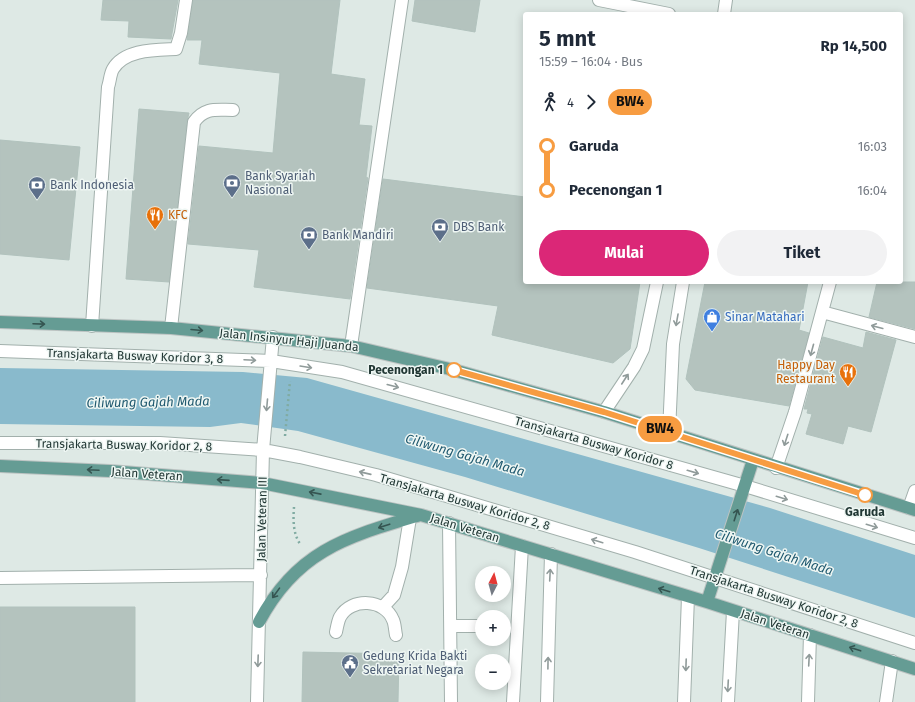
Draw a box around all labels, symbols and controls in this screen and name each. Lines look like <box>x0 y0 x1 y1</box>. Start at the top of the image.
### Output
text: 5 mnt <box>539 25 596 52</box>
text: Rp 14,500 <box>820 37 887 55</box>
text: 15:59 – 16:04 · Bus <box>539 54 643 69</box>
icon: walk <box>539 91 561 113</box>
icon: forward <box>580 91 602 113</box>
text: BW4 <box>616 93 644 110</box>
text: 4 <box>567 95 574 110</box>
text: Garuda <box>569 137 619 155</box>
text: 16:03 <box>858 139 887 154</box>
place label: Bank Syariah Nasional <box>245 169 315 197</box>
bank icon: Bank Syariah Nasional <box>222 173 242 198</box>
bank icon: Bank Indonesia <box>27 175 47 200</box>
place label: Bank Indonesia <box>50 178 134 192</box>
text: Pecenongan 1 <box>569 181 662 199</box>
text: 16:04 <box>857 183 887 198</box>
restaurant icon: KFC <box>145 205 165 230</box>
place label: KFC <box>168 208 188 222</box>
bank icon: DBS Bank <box>430 217 450 242</box>
place label: DBS Bank <box>453 220 505 234</box>
bank icon: Bank Mandiri <box>299 225 319 250</box>
place label: Bank Mandiri <box>322 228 394 242</box>
button: Mulai <box>539 230 709 276</box>
button: Tiket <box>717 230 887 276</box>
shop icon: Sinar Matahari <box>702 307 722 332</box>
place label: Sinar Matahari <box>725 310 805 324</box>
one-way arrow <box>673 314 681 327</box>
one-way arrow <box>32 320 45 327</box>
one-way arrow <box>871 323 884 330</box>
street label: Jalan Insinyur Haji Juanda <box>219 326 359 354</box>
one-way arrow <box>190 327 203 334</box>
one-way arrow <box>808 343 815 356</box>
street label: Transjakarta Busway Koridor 3, 8 <box>47 346 224 366</box>
one-way arrow <box>243 357 256 364</box>
place label: Happy Day Restaurant <box>776 358 836 386</box>
marker: Pecenongan 1 <box>446 362 462 378</box>
restaurant icon: Happy Day Restaurant <box>838 362 858 387</box>
one-way arrow <box>299 363 312 371</box>
place label: Pecenongan 1 <box>368 363 443 377</box>
one-way arrow <box>621 374 629 385</box>
one-way arrow <box>386 383 399 390</box>
water label: Ciliwung Gajah Mada <box>86 393 210 411</box>
one-way arrow <box>263 398 270 411</box>
street label: Transjakarta Busway Koridor 8 <box>513 414 675 472</box>
line badge: BW4 <box>637 416 683 442</box>
text: BW4 <box>646 420 674 437</box>
water label: Ciliwung Gajah Mada <box>404 431 526 479</box>
one-way arrow <box>781 434 789 446</box>
street label: Transjakarta Busway Koridor 2, 8 <box>36 436 213 454</box>
street label: Jalan Veteran <box>111 465 183 483</box>
one-way arrow <box>87 467 100 474</box>
one-way arrow <box>359 468 372 476</box>
one-way arrow <box>686 468 699 476</box>
street label: Transjakarta Busway Koridor 2, 8 <box>378 471 552 533</box>
one-way arrow <box>217 476 230 483</box>
street label: Jalan Veteran III <box>254 476 270 562</box>
marker: Garuda <box>857 487 873 503</box>
one-way arrow <box>308 488 321 496</box>
one-way arrow <box>775 495 788 502</box>
place label: Garuda <box>845 505 885 519</box>
one-way arrow <box>733 508 740 521</box>
street label: Jalan Veteran <box>429 511 501 545</box>
one-way arrow <box>378 523 391 530</box>
one-way arrow <box>866 523 879 530</box>
water label: Ciliwung Gajah Mada <box>713 526 835 578</box>
one-way arrow <box>591 537 604 544</box>
street label: Transjakarta Busway Koridor 2, 8 <box>688 563 860 631</box>
north arrow <box>475 566 511 602</box>
map controls <box>475 566 511 690</box>
one-way arrow <box>547 569 554 582</box>
one-way arrow <box>659 585 671 593</box>
one-way arrow <box>272 588 280 599</box>
street label: Jalan Veteran <box>739 606 811 642</box>
button: + <box>475 610 511 646</box>
one-way arrow <box>849 645 862 652</box>
place label: Gedung Krida Bakti Sekretariat Negara <box>363 649 467 677</box>
public building icon: Gedung Krida Bakti Sekretariat Negara <box>340 653 360 678</box>
one-way arrow <box>254 654 261 667</box>
button: − <box>475 654 511 690</box>
one-way arrow <box>805 654 813 667</box>
one-way arrow <box>544 657 552 670</box>
one-way arrow <box>682 658 689 671</box>
one-way arrow <box>725 679 732 692</box>

